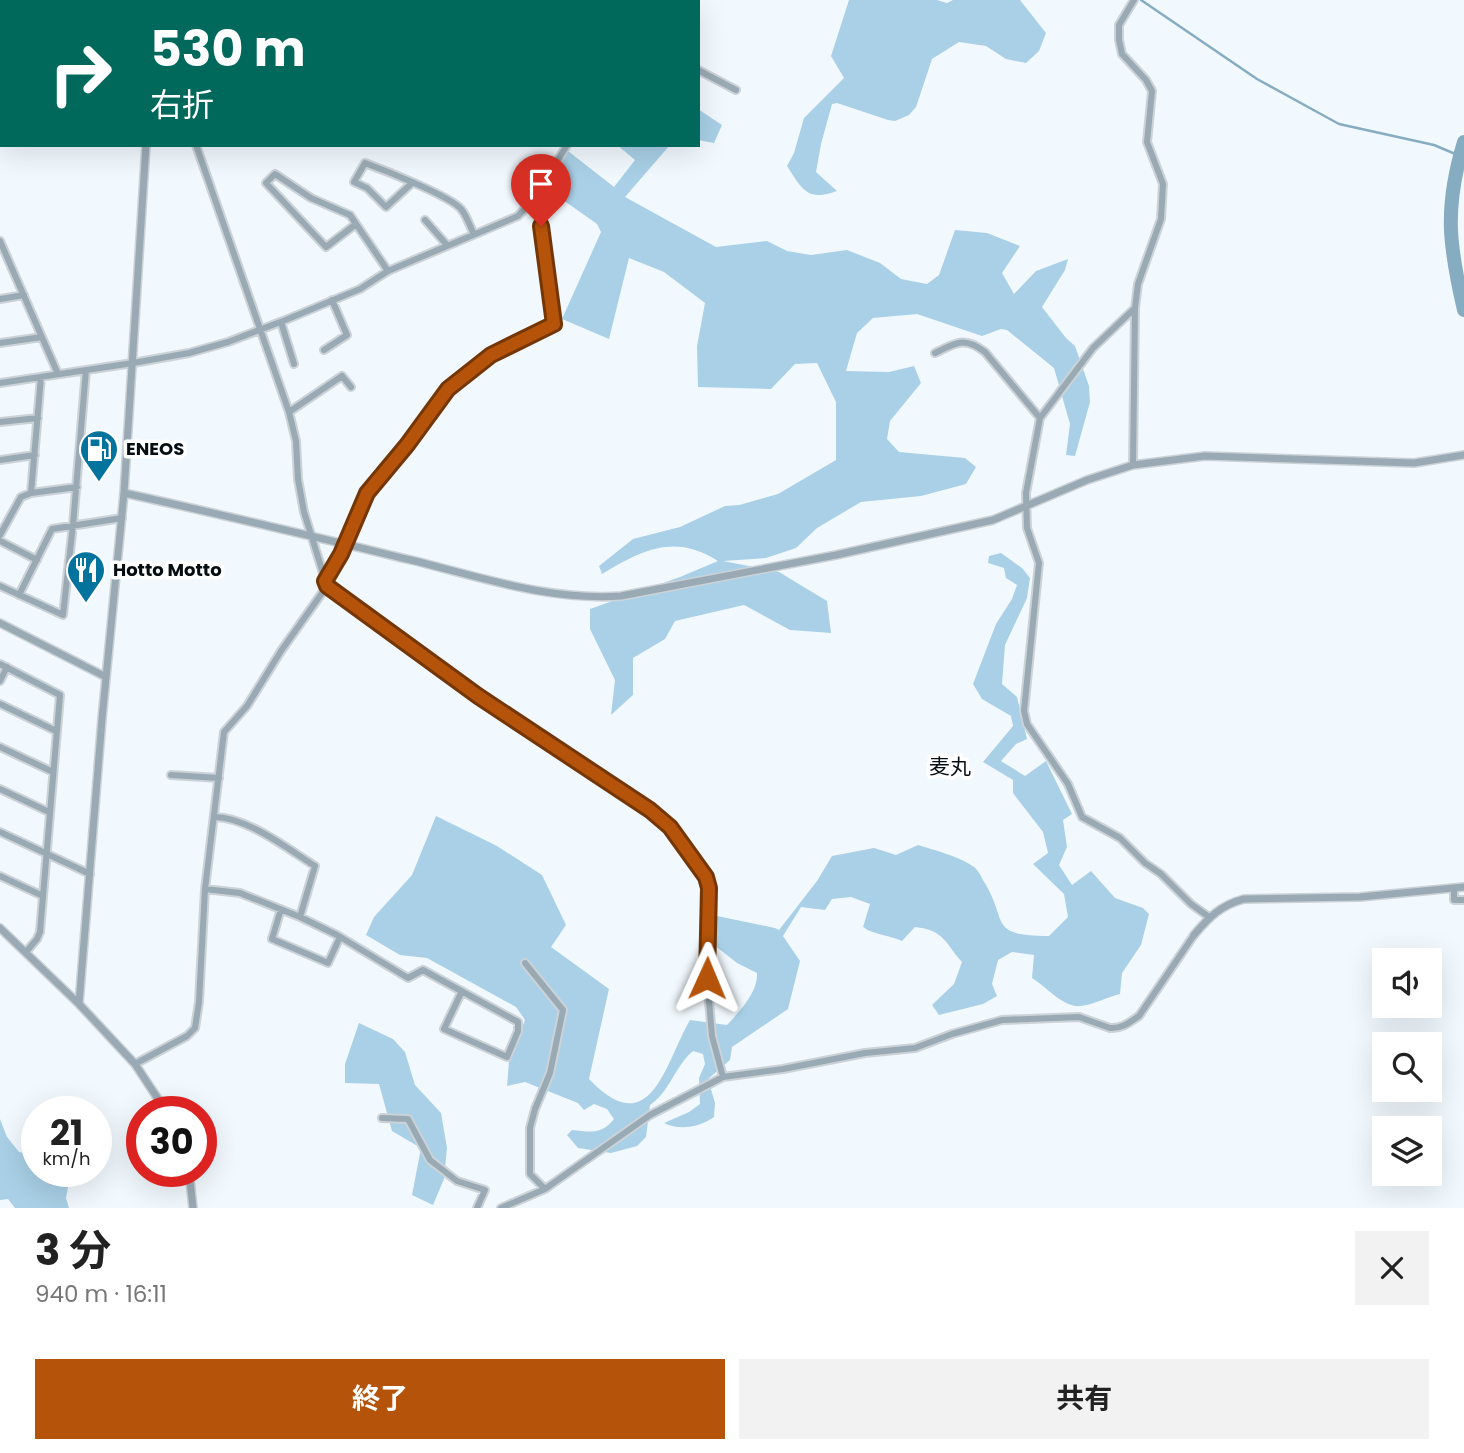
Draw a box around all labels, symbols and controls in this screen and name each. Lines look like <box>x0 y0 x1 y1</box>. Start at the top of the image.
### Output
text: 530 m <box>150 15 306 83</box>
icon: right <box>35 28 126 119</box>
text: 右折 <box>150 82 214 127</box>
pin <box>511 154 571 226</box>
icon: arrive <box>522 165 560 203</box>
fuel station icon: ENEOS <box>78 428 120 483</box>
place label: ENEOS <box>126 436 184 461</box>
restaurant icon: Hotto Motto <box>65 549 107 604</box>
place label: Hotto Motto <box>113 557 222 582</box>
district label: 麦丸 <box>929 752 971 781</box>
position arrow <box>670 941 744 1015</box>
map controls <box>1372 948 1442 1186</box>
button: sound <box>1372 948 1442 1018</box>
button: search <box>1372 1032 1442 1102</box>
speed limit sign: 30 <box>126 1096 217 1187</box>
text: 21 <box>50 1108 83 1157</box>
button: layers <box>1372 1116 1442 1186</box>
text: km/h <box>43 1146 90 1171</box>
text: 3 分 <box>35 1221 111 1280</box>
button: close <box>1355 1231 1429 1305</box>
text: 940 m · 16:11 <box>35 1278 167 1310</box>
button: 終了 <box>35 1359 725 1439</box>
button: 共有 <box>739 1359 1429 1439</box>

